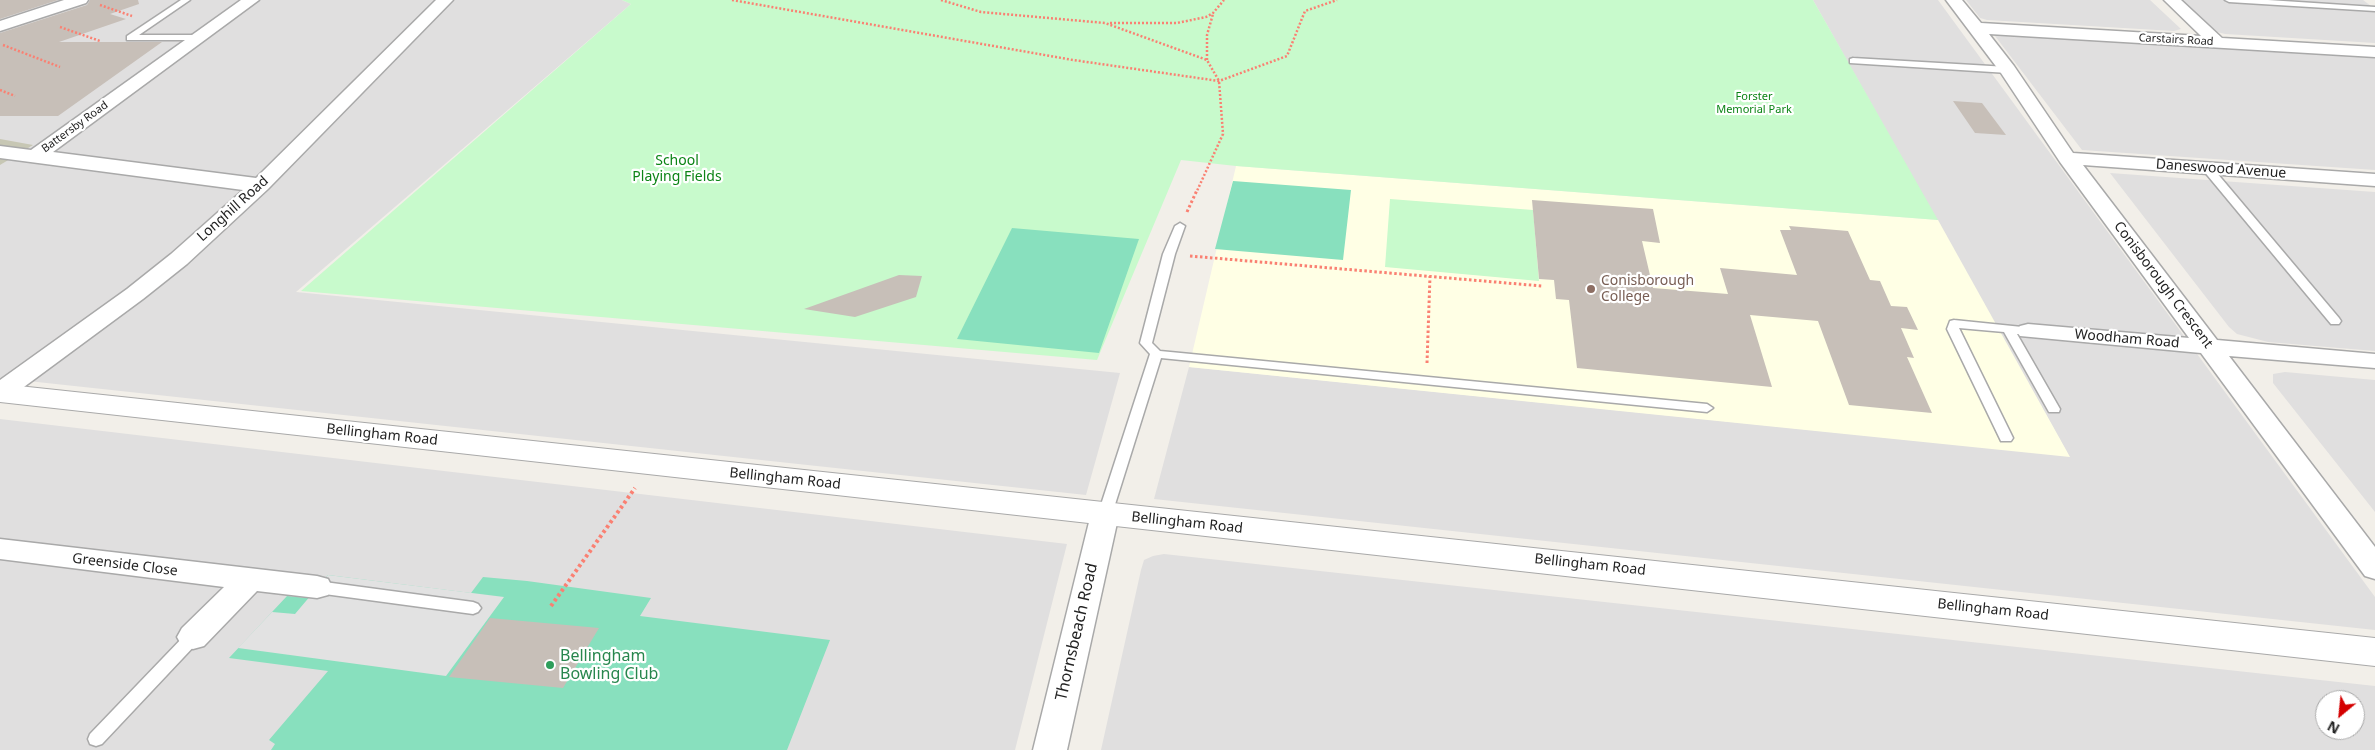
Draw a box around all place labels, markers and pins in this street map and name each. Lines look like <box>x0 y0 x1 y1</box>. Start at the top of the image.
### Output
place label: Conisborough College <box>1601 273 1694 306</box>
marker: Conisborough College <box>1585 283 1597 295</box>
place label: Bellingham Bowling Club <box>560 646 658 684</box>
marker: Bellingham Bowling Club <box>544 659 556 671</box>

